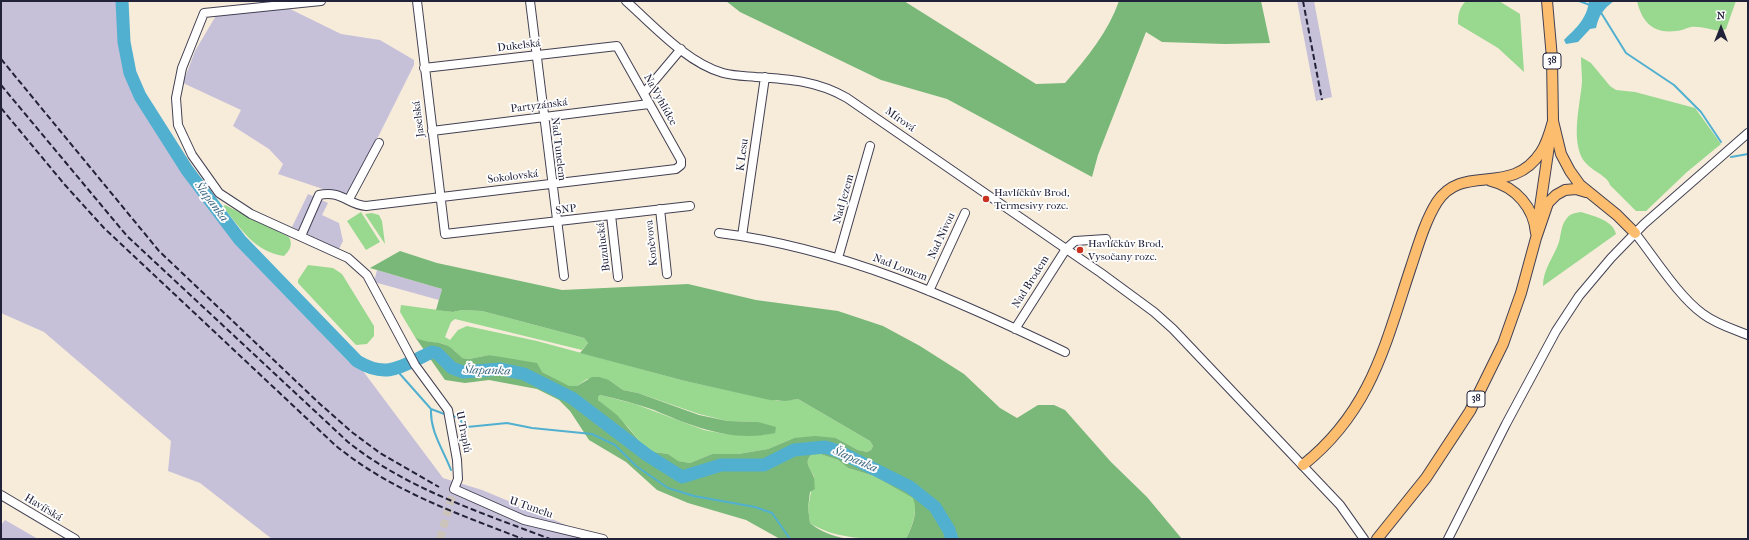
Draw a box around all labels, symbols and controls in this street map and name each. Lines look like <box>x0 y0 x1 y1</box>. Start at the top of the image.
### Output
north arrow <box>1701 8 1741 48</box>
text: N <box>1717 9 1725 22</box>
street label: Dukelská <box>497 37 541 55</box>
road number: 38 <box>1543 53 1561 69</box>
street label: Na Vyhlídce <box>640 72 680 128</box>
street label: Partyzánská <box>510 96 568 116</box>
street label: Jaselská <box>410 100 428 138</box>
street label: Mírová <box>882 105 918 135</box>
street label: Nad Tunelem <box>548 116 568 182</box>
street label: K Lesu <box>734 138 752 172</box>
street label: Sokolovská <box>487 167 539 187</box>
street label: Nad Jezem <box>831 173 857 225</box>
water label: Šlapanka <box>191 179 231 225</box>
place label: Havlíčkův Brod, Termesivy rozc. <box>994 186 1070 212</box>
marker: Havlíčkův Brod, Termesivy rozc. <box>981 194 991 204</box>
street label: SNP <box>555 202 577 218</box>
street label: Nad Nivou <box>925 211 959 261</box>
street label: Koněvova <box>643 219 661 267</box>
street label: Buzulucká <box>594 222 614 272</box>
place label: Havlíčkův Brod, Vysočany rozc. <box>1088 237 1164 263</box>
marker: Havlíčkův Brod, Vysočany rozc. <box>1075 245 1085 255</box>
street label: Nad Lomem <box>871 252 929 284</box>
street label: Nad Brodem <box>1010 253 1052 311</box>
water label: Šlapanka <box>463 363 511 379</box>
road number: 38 <box>1467 391 1485 407</box>
street label: U Traplů <box>452 410 474 454</box>
water label: Šlapanka <box>831 444 879 476</box>
street label: Havířská <box>22 492 64 524</box>
street label: U Tunelu <box>507 494 555 522</box>

